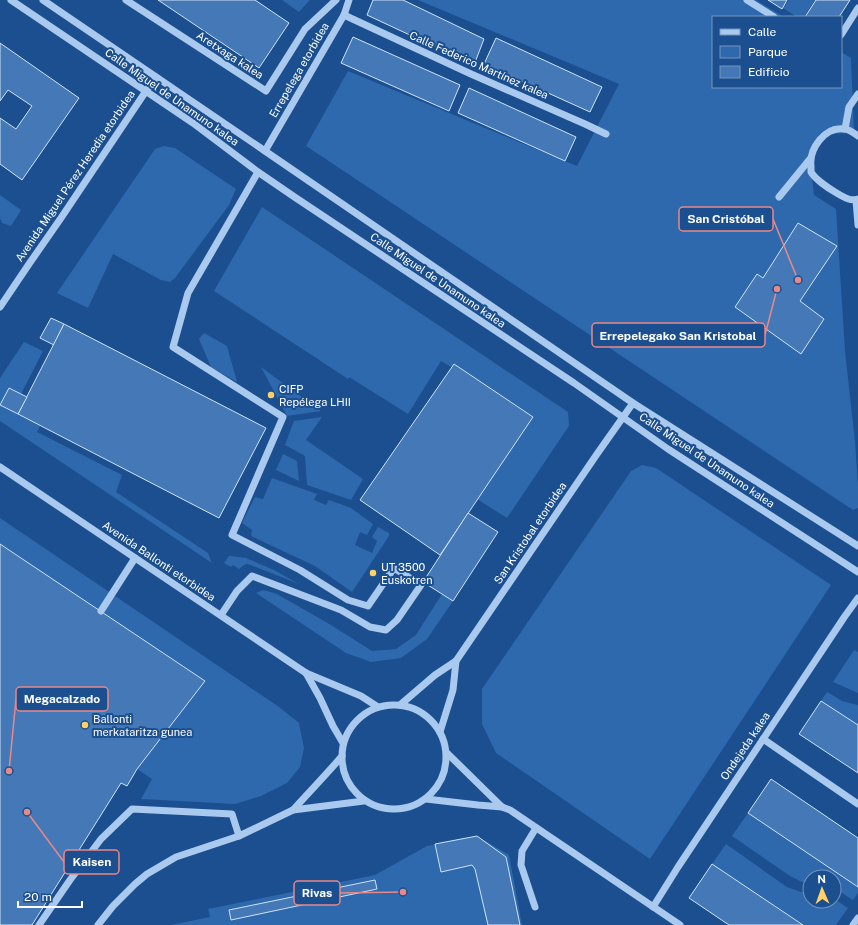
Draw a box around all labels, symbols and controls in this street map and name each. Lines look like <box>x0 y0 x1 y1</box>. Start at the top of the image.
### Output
legend <box>712 16 842 88</box>
street label: Errepelega etorbidea <box>267 20 331 120</box>
text: Calle <box>748 25 777 39</box>
street label: Aretxaga kalea <box>194 29 266 81</box>
street label: Calle Federico Martínez kalea <box>408 29 550 101</box>
text: Parque <box>748 45 788 59</box>
street label: Calle Miguel de Unamuno kalea <box>103 46 241 148</box>
text: Edificio <box>748 65 790 79</box>
street label: Avenida Miguel Pérez Heredia etorbidea <box>13 88 137 264</box>
callout: San Cristóbal <box>679 207 773 231</box>
text: San Cristóbal <box>687 212 765 226</box>
street label: Calle Miguel de Unamuno kalea <box>368 230 508 330</box>
callout: Errepelegako San Kristobal <box>592 323 765 347</box>
text: Errepelegako San Kristobal <box>600 329 757 343</box>
place label: CIFP Repélega LHII <box>279 383 351 408</box>
marker: CIFP Repélega LHII <box>266 390 276 400</box>
street label: Calle Miguel de Unamuno kalea <box>637 410 777 510</box>
street label: San Kristobal etorbidea <box>492 480 568 586</box>
street label: Avenida Ballonti etorbidea <box>100 519 218 603</box>
place label: UT 3500 Euskotren <box>381 561 433 586</box>
marker: UT 3500 Euskotren <box>368 568 378 578</box>
callout: Megacalzado <box>16 687 108 711</box>
text: Megacalzado <box>24 692 100 706</box>
street label: Ondejeda kalea <box>718 710 772 782</box>
place label: Ballonti merkataritza gunea <box>93 713 192 738</box>
marker: Ballonti merkataritza gunea <box>80 720 90 730</box>
callout: Kaisen <box>64 850 119 874</box>
text: Kaisen <box>73 855 111 869</box>
north arrow <box>802 869 842 909</box>
text: N <box>817 873 826 885</box>
callout: Rivas <box>294 881 340 905</box>
scale bar <box>18 883 82 909</box>
text: Rivas <box>302 886 332 900</box>
text: 20 m <box>24 890 52 904</box>

